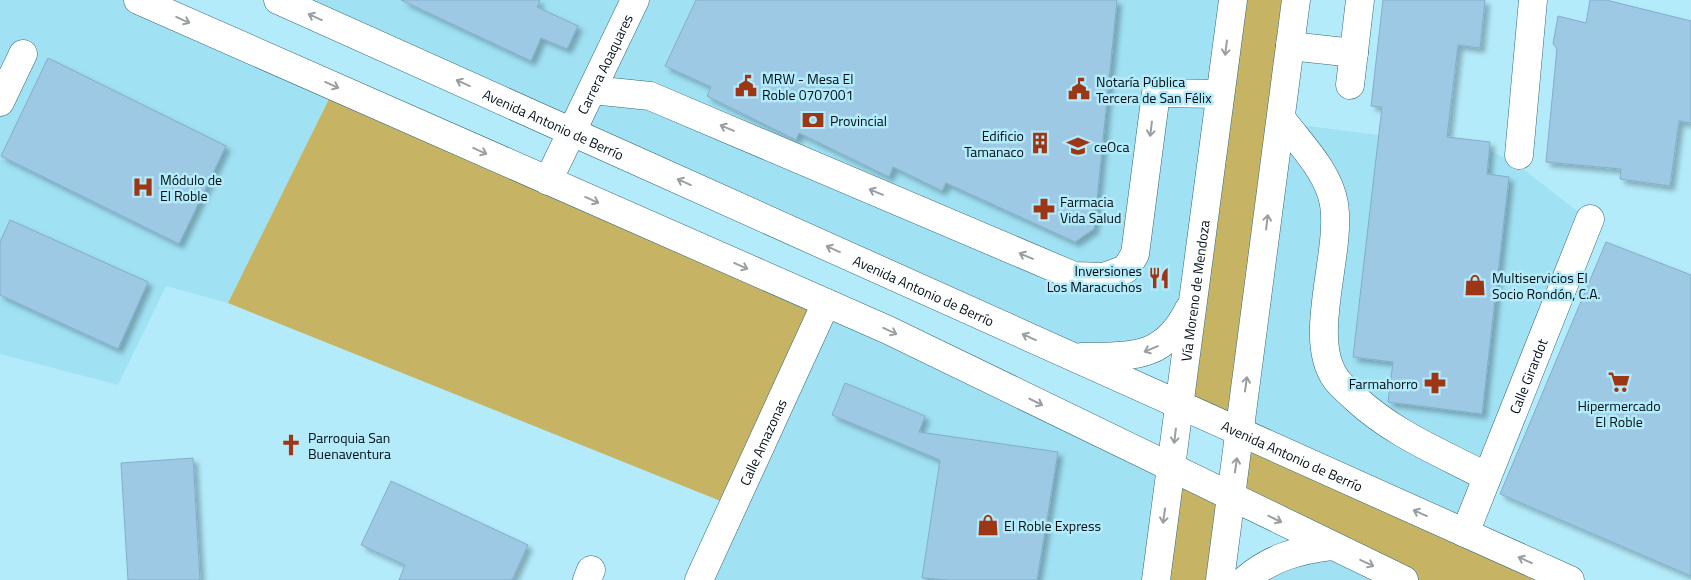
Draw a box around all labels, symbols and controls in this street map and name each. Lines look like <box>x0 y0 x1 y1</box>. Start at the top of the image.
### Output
street label: Carrera Aoaquares <box>571 10 637 118</box>
one-way arrow <box>308 11 323 21</box>
one-way arrow <box>175 15 190 25</box>
one-way arrow <box>1221 40 1231 56</box>
place label: MRW - Mesa El Roble 0707001 <box>762 68 854 105</box>
place label: Notaría Pública Tercera de San Félix <box>1096 71 1212 108</box>
public building icon: MRW - Mesa El Roble 0707001 <box>733 73 759 99</box>
public building icon: Notaría Pública Tercera de San Félix <box>1066 76 1092 102</box>
one-way arrow <box>456 78 471 88</box>
one-way arrow <box>324 81 339 91</box>
street label: Avenida Antonio de Berrío <box>480 83 627 165</box>
bank icon: Provincial <box>800 107 826 133</box>
place label: Provincial <box>830 110 887 131</box>
one-way arrow <box>1146 121 1156 137</box>
one-way arrow <box>720 122 735 132</box>
place label: Edificio Tamanaco <box>964 125 1024 162</box>
building icon: Edificio Tamanaco <box>1027 130 1053 156</box>
school or university icon: ceOca <box>1065 133 1091 159</box>
place label: ceOca <box>1094 136 1129 157</box>
one-way arrow <box>472 147 487 156</box>
place label: Módulo de El Roble <box>160 169 222 206</box>
hospital icon: Módulo de El Roble <box>130 174 156 200</box>
one-way arrow <box>677 177 692 187</box>
one-way arrow <box>869 186 884 196</box>
place label: Farmacia Vida Salud <box>1060 191 1121 228</box>
one-way arrow <box>584 196 599 206</box>
pharmacy icon: Farmacia Vida Salud <box>1031 196 1057 222</box>
one-way arrow <box>1262 215 1272 231</box>
street label: Vía Moreno de Mendoza <box>1175 219 1214 362</box>
one-way arrow <box>826 243 841 253</box>
street label: Avenida Antonio de Berrío <box>850 249 998 331</box>
one-way arrow <box>1019 250 1034 260</box>
place label: Inversiones Los Maracuchos <box>1047 260 1142 297</box>
one-way arrow <box>733 261 748 271</box>
restaurant icon: Inversiones Los Maracuchos <box>1146 265 1172 291</box>
place label: Multiservicios El Socio Rondón, C.A. <box>1492 267 1601 304</box>
shop icon: Multiservicios El Socio Rondón, C.A. <box>1462 272 1488 298</box>
one-way arrow <box>882 326 897 336</box>
one-way arrow <box>1022 332 1037 341</box>
street label: Calle Girardot <box>1503 335 1552 417</box>
one-way arrow <box>1144 345 1159 354</box>
supermarket icon: Hipermercado El Roble <box>1606 369 1632 395</box>
pharmacy icon: Farmahorro <box>1422 370 1448 396</box>
place label: Farmahorro <box>1349 373 1418 394</box>
one-way arrow <box>1241 376 1251 392</box>
street label: Calle Amazonas <box>733 395 791 489</box>
place label: Hipermercado El Roble <box>1577 395 1661 432</box>
one-way arrow <box>1028 398 1043 407</box>
street label: Avenida Antonio de Berrío <box>1219 415 1366 496</box>
place label: Parroquia San Buenaventura <box>308 427 391 464</box>
one-way arrow <box>1170 428 1180 444</box>
church icon: Parroquia San Buenaventura <box>278 432 304 458</box>
one-way arrow <box>1231 457 1241 473</box>
one-way arrow <box>1413 507 1428 517</box>
one-way arrow <box>1159 508 1169 524</box>
shop icon: El Roble Express <box>975 512 1001 538</box>
place label: El Roble Express <box>1004 515 1101 536</box>
one-way arrow <box>1267 515 1282 524</box>
one-way arrow <box>1518 555 1533 564</box>
one-way arrow <box>1359 559 1374 568</box>

